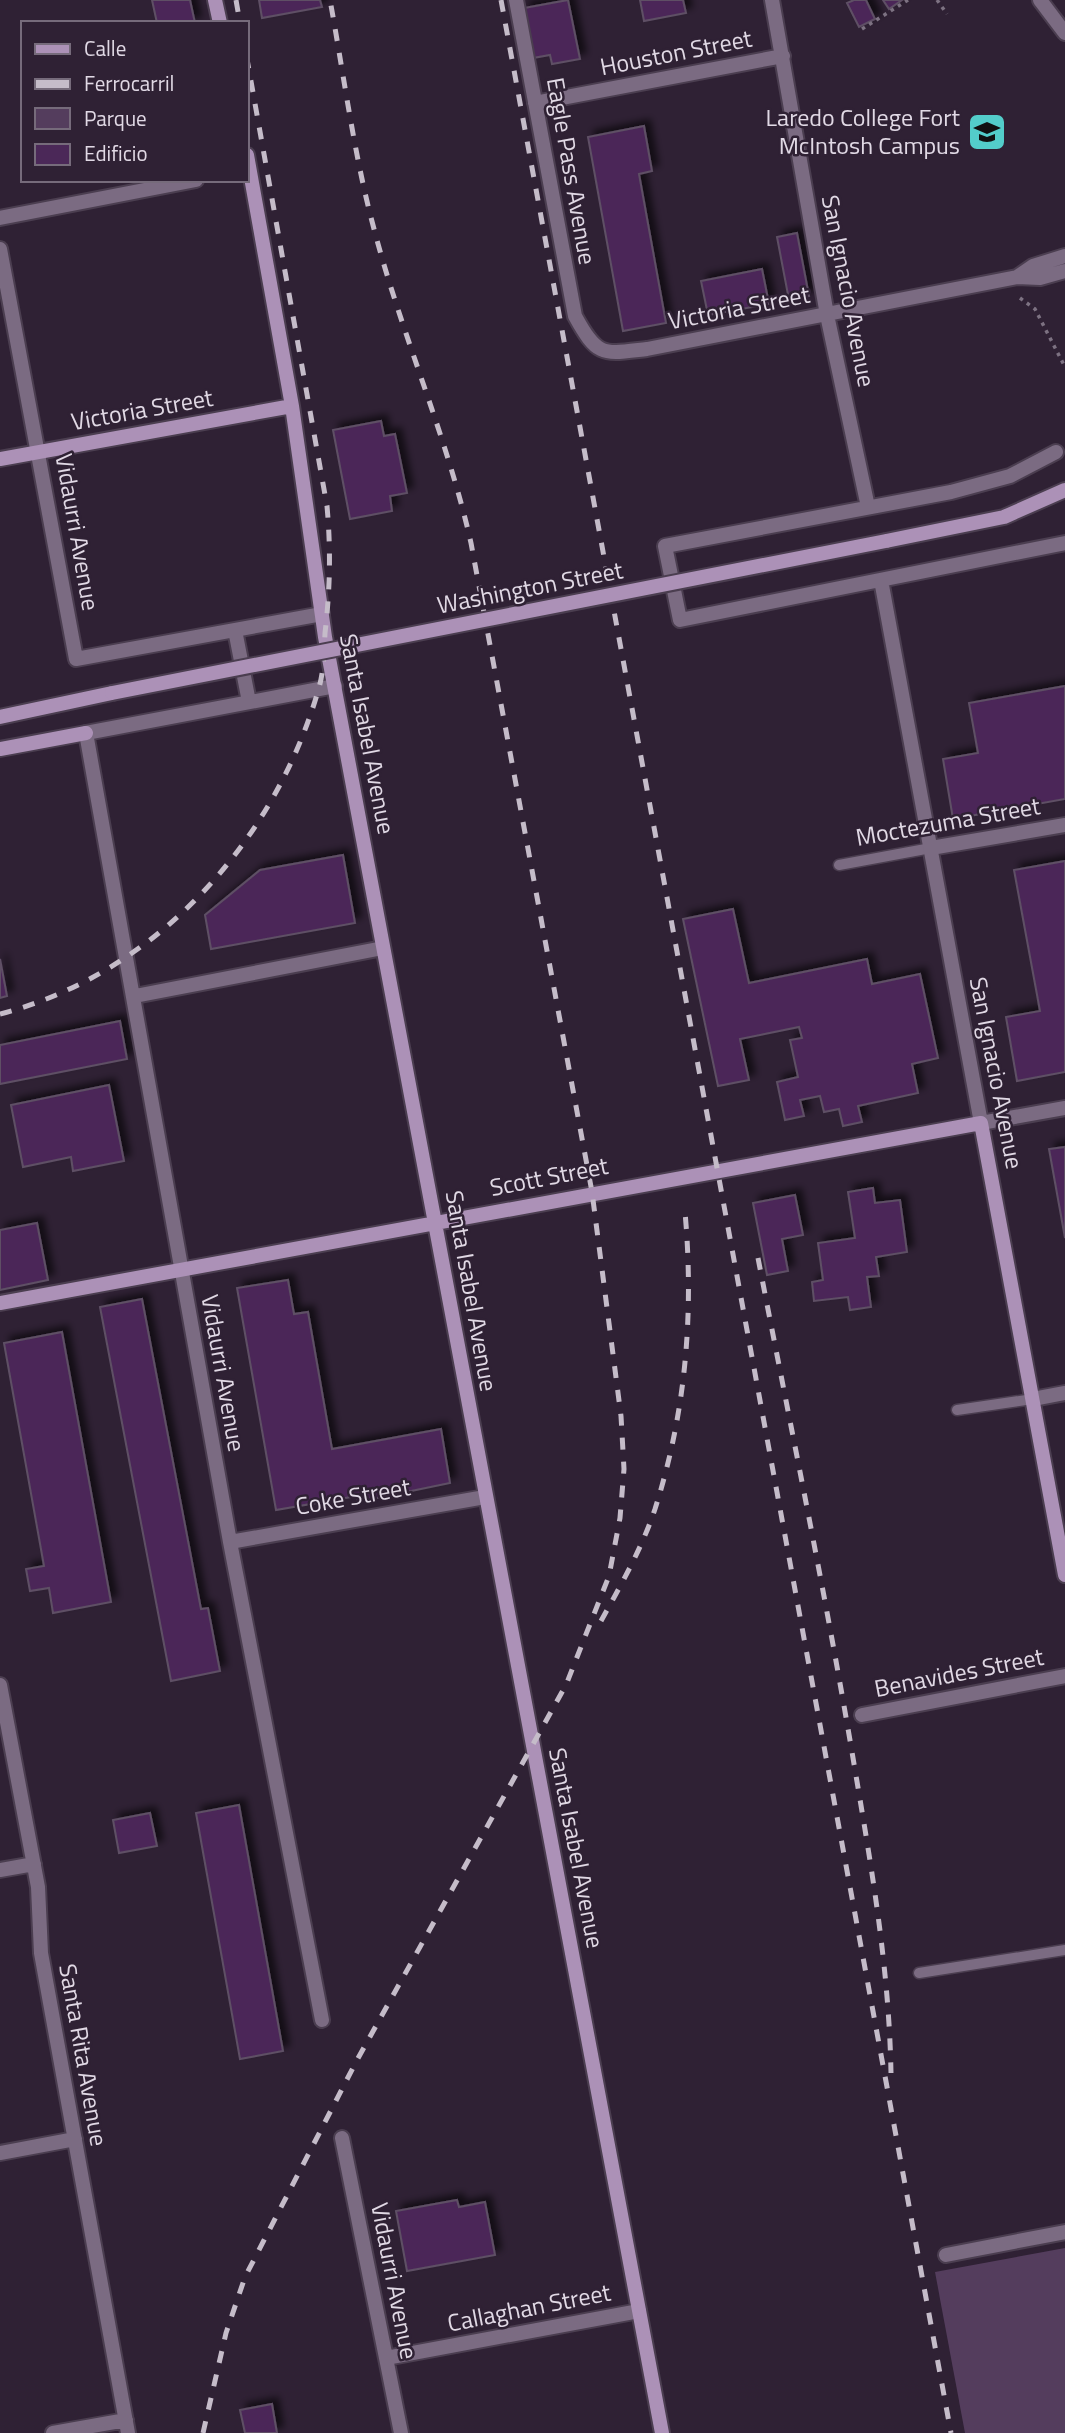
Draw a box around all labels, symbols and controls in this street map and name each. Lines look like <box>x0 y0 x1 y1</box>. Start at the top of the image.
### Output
street label: Houston Street <box>597 20 755 84</box>
legend <box>21 21 248 182</box>
text: Calle <box>84 32 126 64</box>
text: Ferrocarril <box>84 67 174 99</box>
street label: Eagle Pass Avenue <box>538 74 606 267</box>
place label: Laredo College Fort McIntosh Campus <box>766 99 961 163</box>
text: Parque <box>84 102 147 134</box>
school or university icon: Laredo College Fort McIntosh Campus <box>966 111 1008 153</box>
text: Edificio <box>84 137 148 169</box>
street label: San Ignacio Avenue <box>813 192 885 390</box>
street label: Victoria Street <box>665 276 813 338</box>
street label: Victoria Street <box>68 379 216 439</box>
street label: Vidaurri Avenue <box>46 450 110 613</box>
street label: Washington Street <box>434 551 626 623</box>
street label: Santa Isabel Avenue <box>331 631 405 837</box>
street label: Moctezuma Street <box>853 787 1043 855</box>
street label: San Ignacio Avenue <box>961 974 1033 1172</box>
street label: Scott Street <box>487 1147 612 1205</box>
street label: Santa Isabel Avenue <box>437 1188 507 1394</box>
street label: Vidaurri Avenue <box>192 1291 256 1454</box>
street label: Coke Street <box>293 1468 414 1524</box>
street label: Benavides Street <box>871 1638 1047 1706</box>
street label: Santa Isabel Avenue <box>540 1745 614 1951</box>
street label: Santa Rita Avenue <box>50 1961 118 2149</box>
street label: Vidaurri Avenue <box>362 2199 428 2362</box>
street label: Callaghan Street <box>444 2273 614 2340</box>

